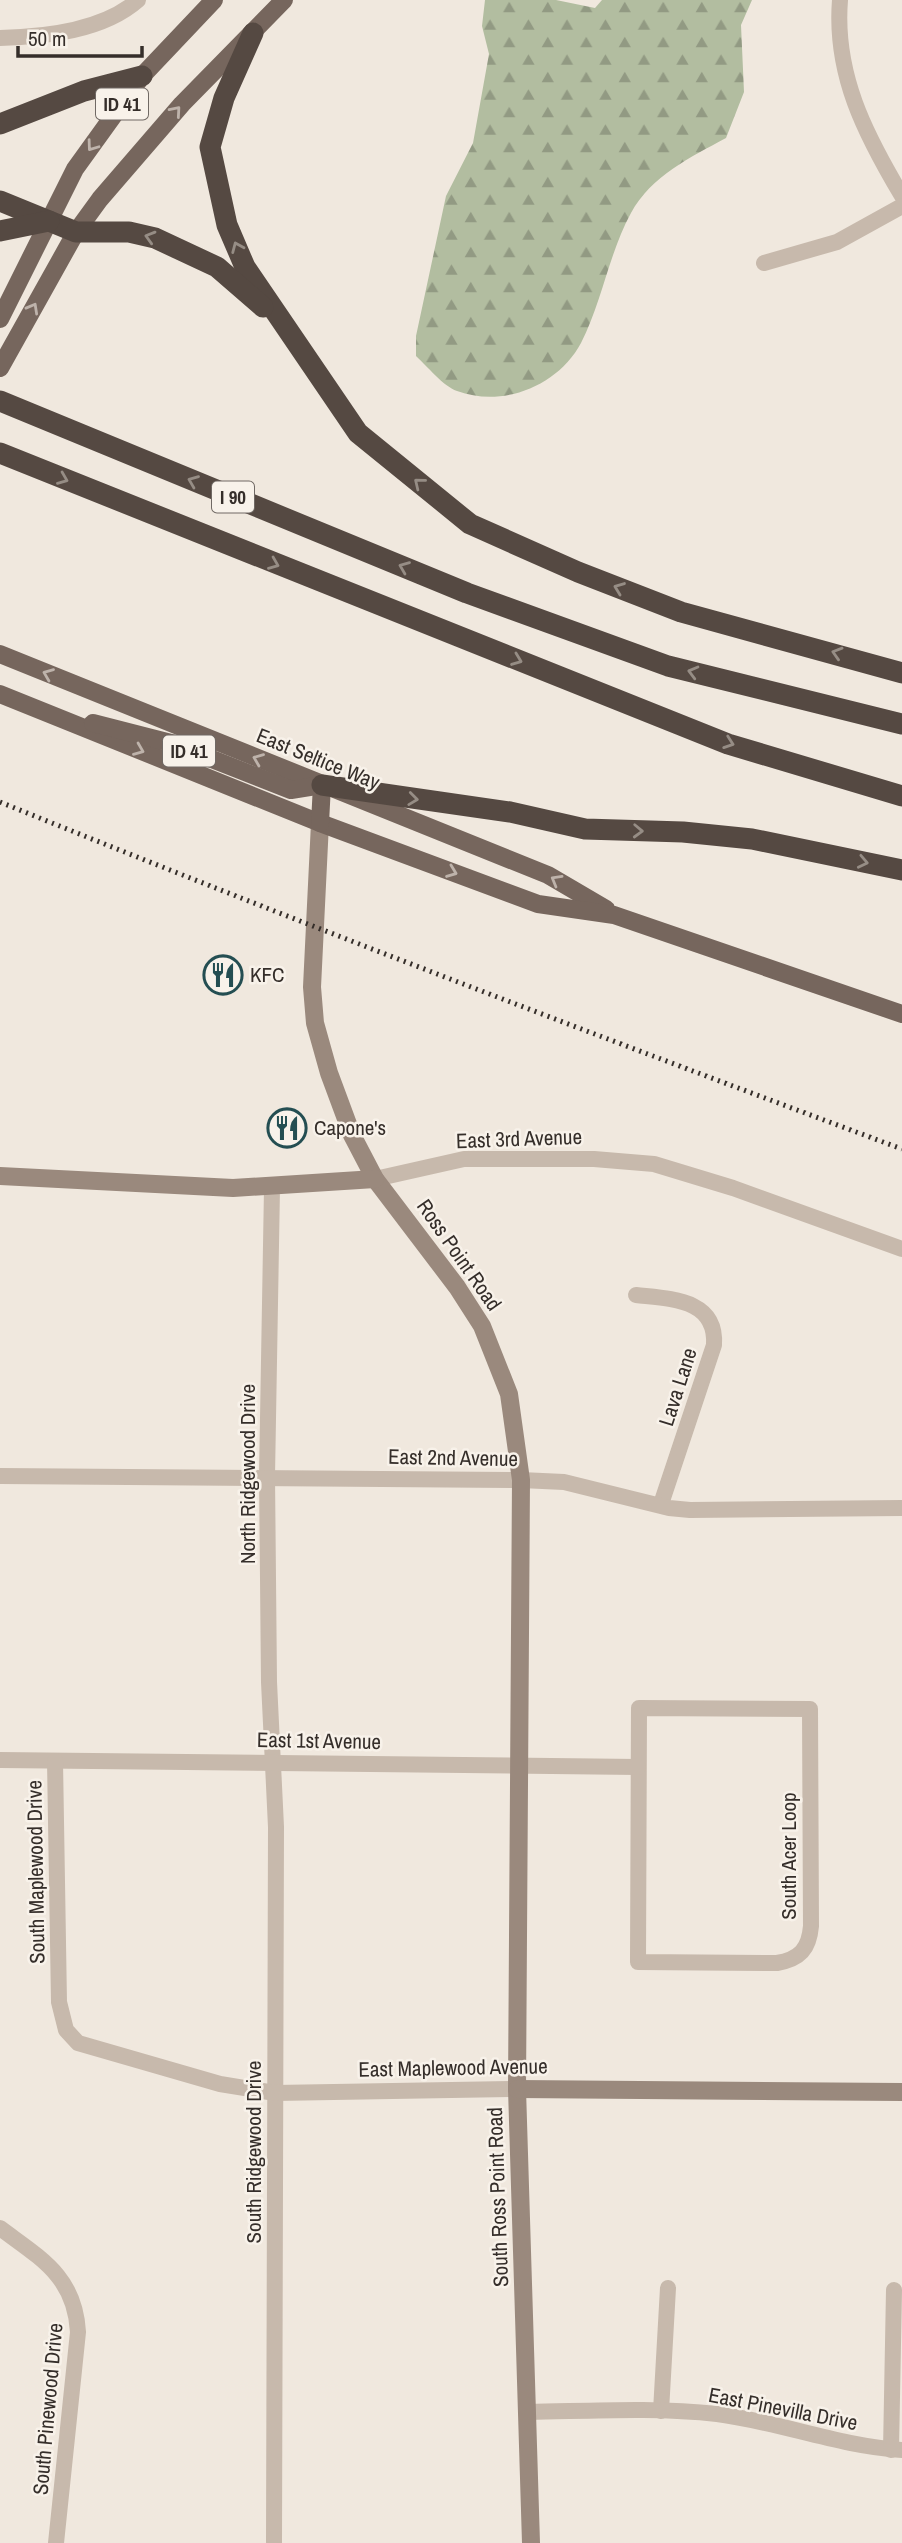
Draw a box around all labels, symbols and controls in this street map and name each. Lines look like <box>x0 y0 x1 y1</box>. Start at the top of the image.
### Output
scale bar <box>18 14 142 58</box>
text: 50 m <box>28 24 66 53</box>
road number: ID 41 <box>96 88 148 120</box>
one-way arrow <box>168 106 180 119</box>
one-way arrow <box>88 138 100 151</box>
one-way arrow <box>144 231 156 246</box>
one-way arrow <box>231 242 245 254</box>
one-way arrow <box>25 303 38 315</box>
one-way arrow <box>57 470 69 484</box>
one-way arrow <box>188 475 200 489</box>
one-way arrow <box>415 478 427 491</box>
road number: I 90 <box>212 482 254 512</box>
one-way arrow <box>268 555 280 569</box>
one-way arrow <box>399 562 411 576</box>
one-way arrow <box>614 582 626 596</box>
one-way arrow <box>831 646 843 661</box>
one-way arrow <box>510 652 522 666</box>
one-way arrow <box>687 666 699 681</box>
one-way arrow <box>42 668 55 682</box>
street label: East Seltice Way <box>252 721 384 797</box>
one-way arrow <box>722 735 734 749</box>
road number: ID 41 <box>163 736 215 766</box>
one-way arrow <box>132 741 144 755</box>
one-way arrow <box>253 754 265 768</box>
one-way arrow <box>408 791 419 806</box>
one-way arrow <box>633 823 644 838</box>
one-way arrow <box>857 853 869 868</box>
one-way arrow <box>446 864 458 878</box>
one-way arrow <box>550 875 563 888</box>
restaurant icon: KFC <box>202 954 244 996</box>
place label: KFC <box>250 960 284 989</box>
restaurant icon: Capone's <box>266 1107 308 1149</box>
place label: Capone's <box>314 1113 386 1142</box>
street label: East 3rd Avenue <box>455 1122 582 1155</box>
street label: Ross Point Road <box>410 1193 509 1316</box>
street label: Lava Lane <box>651 1344 704 1430</box>
street label: North Ridgewood Drive <box>233 1384 262 1564</box>
street label: East 2nd Avenue <box>388 1442 518 1473</box>
street label: East 1st Avenue <box>257 1725 381 1756</box>
street label: South Maplewood Drive <box>19 1780 52 1964</box>
street label: South Acer Loop <box>774 1792 803 1920</box>
street label: East Maplewood Avenue <box>358 2051 548 2084</box>
street label: South Ridgewood Drive <box>239 2061 268 2243</box>
street label: South Ross Point Road <box>480 2107 515 2287</box>
street label: South Pinewood Drive <box>26 2322 69 2496</box>
street label: East Pinevilla Drive <box>706 2380 860 2437</box>

